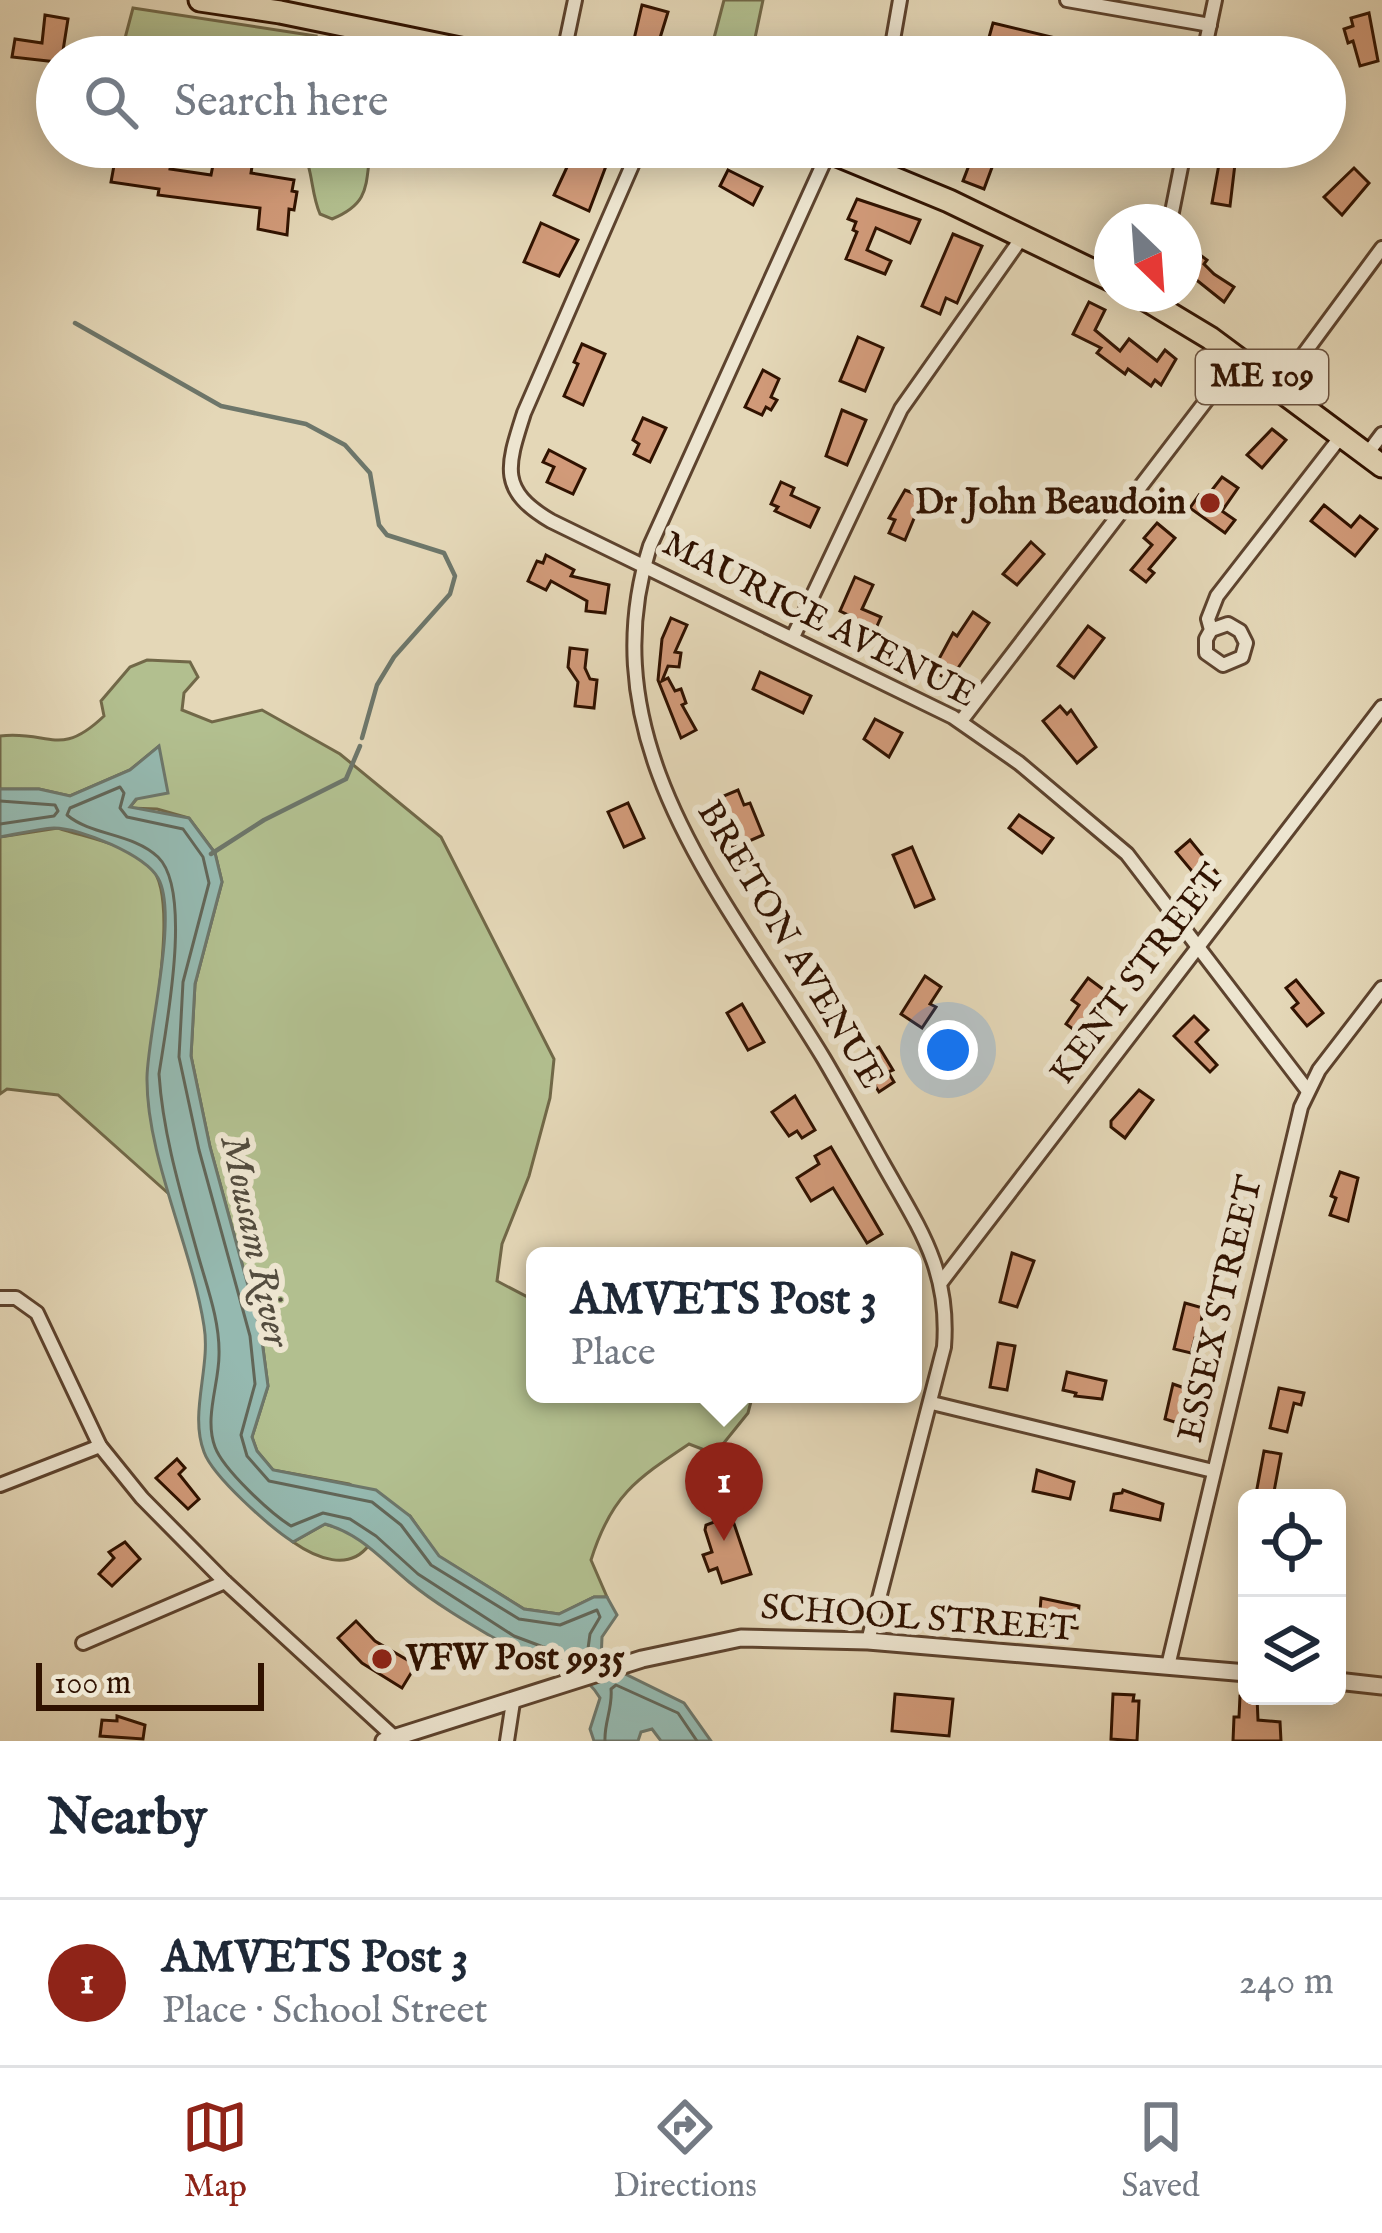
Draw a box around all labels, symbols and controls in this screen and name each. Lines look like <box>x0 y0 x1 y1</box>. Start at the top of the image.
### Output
search box <box>36 36 1346 168</box>
icon: search <box>78 69 144 135</box>
text: Search here <box>174 74 388 131</box>
north arrow <box>1094 204 1202 312</box>
road number: ME 109 <box>1196 350 1328 404</box>
place label: Dr John Beaudoin <box>915 480 1186 526</box>
marker: Dr John Beaudoin <box>1197 490 1223 516</box>
street label: MAURICE AVENUE <box>654 521 984 719</box>
street label: BRETON AVENUE <box>686 793 894 1097</box>
street label: KENT STREET <box>1040 856 1236 1094</box>
your location <box>918 1020 978 1080</box>
water label: Mousam River <box>208 1131 301 1353</box>
street label: ESSEX STREET <box>1168 1171 1274 1447</box>
popup <box>526 1247 922 1403</box>
text: AMVETS Post 3 <box>571 1272 877 1329</box>
text: Place <box>571 1329 656 1378</box>
pin: 1 <box>685 1442 763 1541</box>
map controls <box>1238 1489 1346 1705</box>
button: locate <box>1238 1489 1346 1597</box>
street label: SCHOOL STREET <box>759 1585 1077 1653</box>
button: layers <box>1238 1597 1346 1705</box>
place label: VFW Post 9935 <box>405 1636 625 1682</box>
marker: VFW Post 9935 <box>369 1646 395 1672</box>
scale bar <box>36 1657 264 1710</box>
text: 100 m <box>54 1663 131 1705</box>
text: Nearby <box>48 1787 207 1852</box>
text: AMVETS Post 3 <box>162 1930 468 1987</box>
text: 1 <box>80 1958 94 2007</box>
text: 240 m <box>1239 1958 1334 2007</box>
text: Place · School Street <box>162 1987 488 2036</box>
tab: Map <box>182 2094 248 2208</box>
tab: Directions <box>613 2094 757 2208</box>
tab: Saved <box>1122 2094 1200 2208</box>

